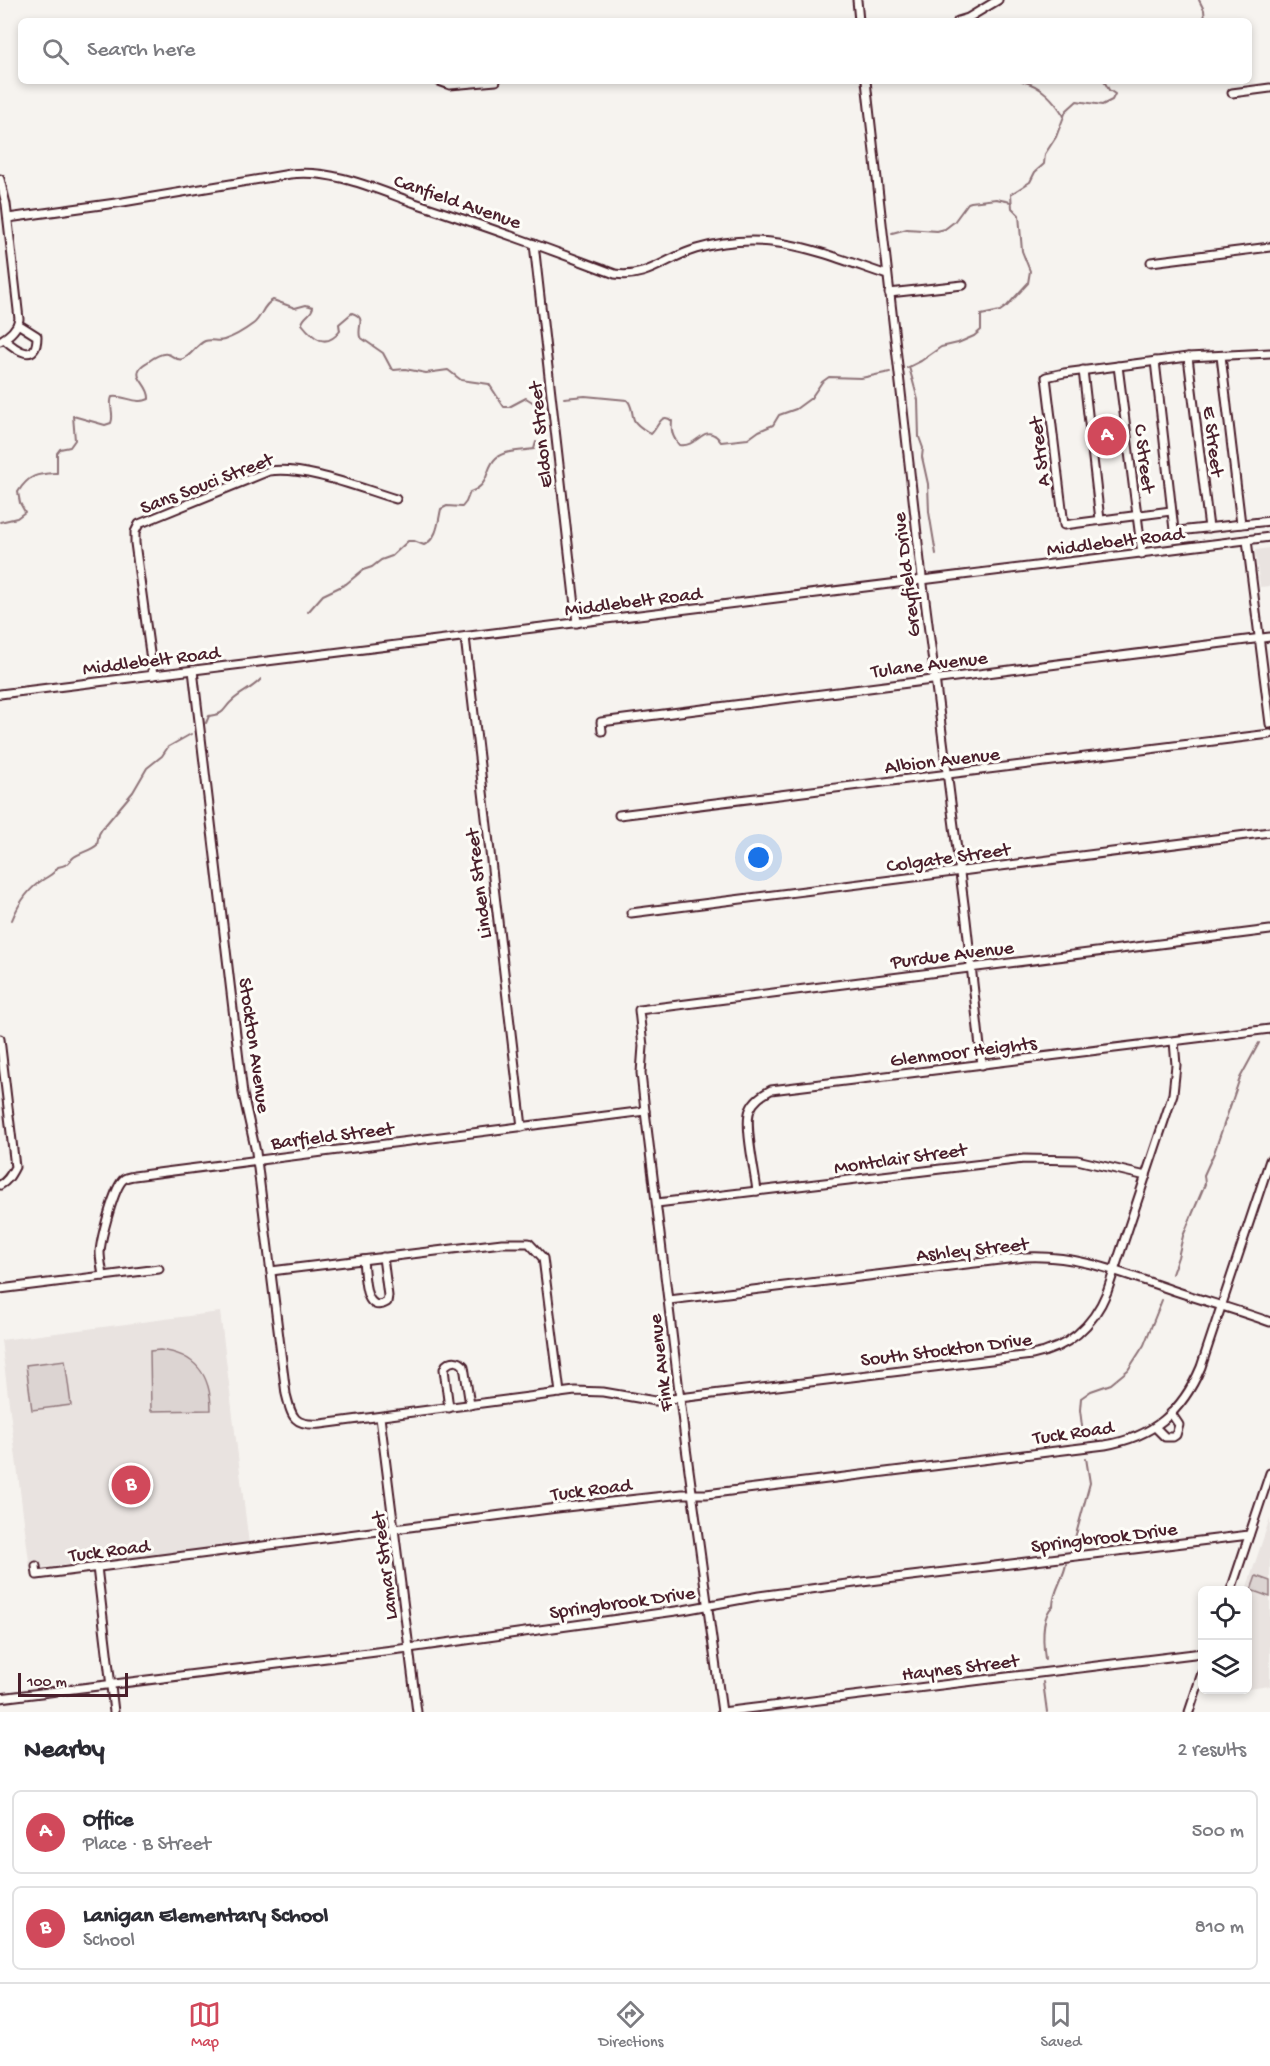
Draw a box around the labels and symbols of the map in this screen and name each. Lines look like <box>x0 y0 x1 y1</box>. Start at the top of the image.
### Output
street label: Canfield Avenue <box>390 171 524 236</box>
street label: Eldon Street <box>525 379 559 489</box>
street label: E Street <box>1196 405 1227 480</box>
street label: A Street <box>1026 414 1057 488</box>
pin: A <box>1088 414 1126 458</box>
street label: C Street <box>1127 423 1158 496</box>
street label: Sans Souci Street <box>138 449 279 521</box>
street label: Greyfield Drive <box>889 510 928 638</box>
street label: Middlebelt Road <box>1045 523 1188 563</box>
street label: Middlebelt Road <box>563 583 706 623</box>
street label: Middlebelt Road <box>81 642 224 682</box>
street label: Tulane Avenue <box>869 648 990 685</box>
street label: Albion Avenue <box>884 744 1002 781</box>
street label: Linden Street <box>462 825 499 940</box>
street label: Colgate Street <box>885 839 1014 880</box>
your location <box>744 843 773 872</box>
street label: Purdue Avenue <box>889 937 1016 976</box>
street label: Stockton Avenue <box>232 976 274 1115</box>
street label: Glenmoor Heights <box>889 1033 1039 1074</box>
street label: Barfield Street <box>269 1118 397 1157</box>
street label: Montclair Street <box>833 1140 970 1181</box>
street label: Ashley Street <box>915 1234 1031 1269</box>
street label: Fink Avenue <box>645 1312 680 1414</box>
street label: South Stockton Drive <box>859 1329 1034 1373</box>
street label: Tuck Road <box>1031 1417 1118 1452</box>
pin: B <box>112 1462 150 1508</box>
street label: Tuck Road <box>549 1475 635 1508</box>
street label: Lamar Street <box>368 1508 405 1621</box>
street label: Springbrook Drive <box>1030 1519 1179 1560</box>
street label: Tuck Road <box>67 1536 153 1569</box>
street label: Springbrook Drive <box>548 1583 698 1626</box>
street label: Haynes Street <box>901 1651 1022 1688</box>
scale bar <box>18 1670 128 1698</box>

